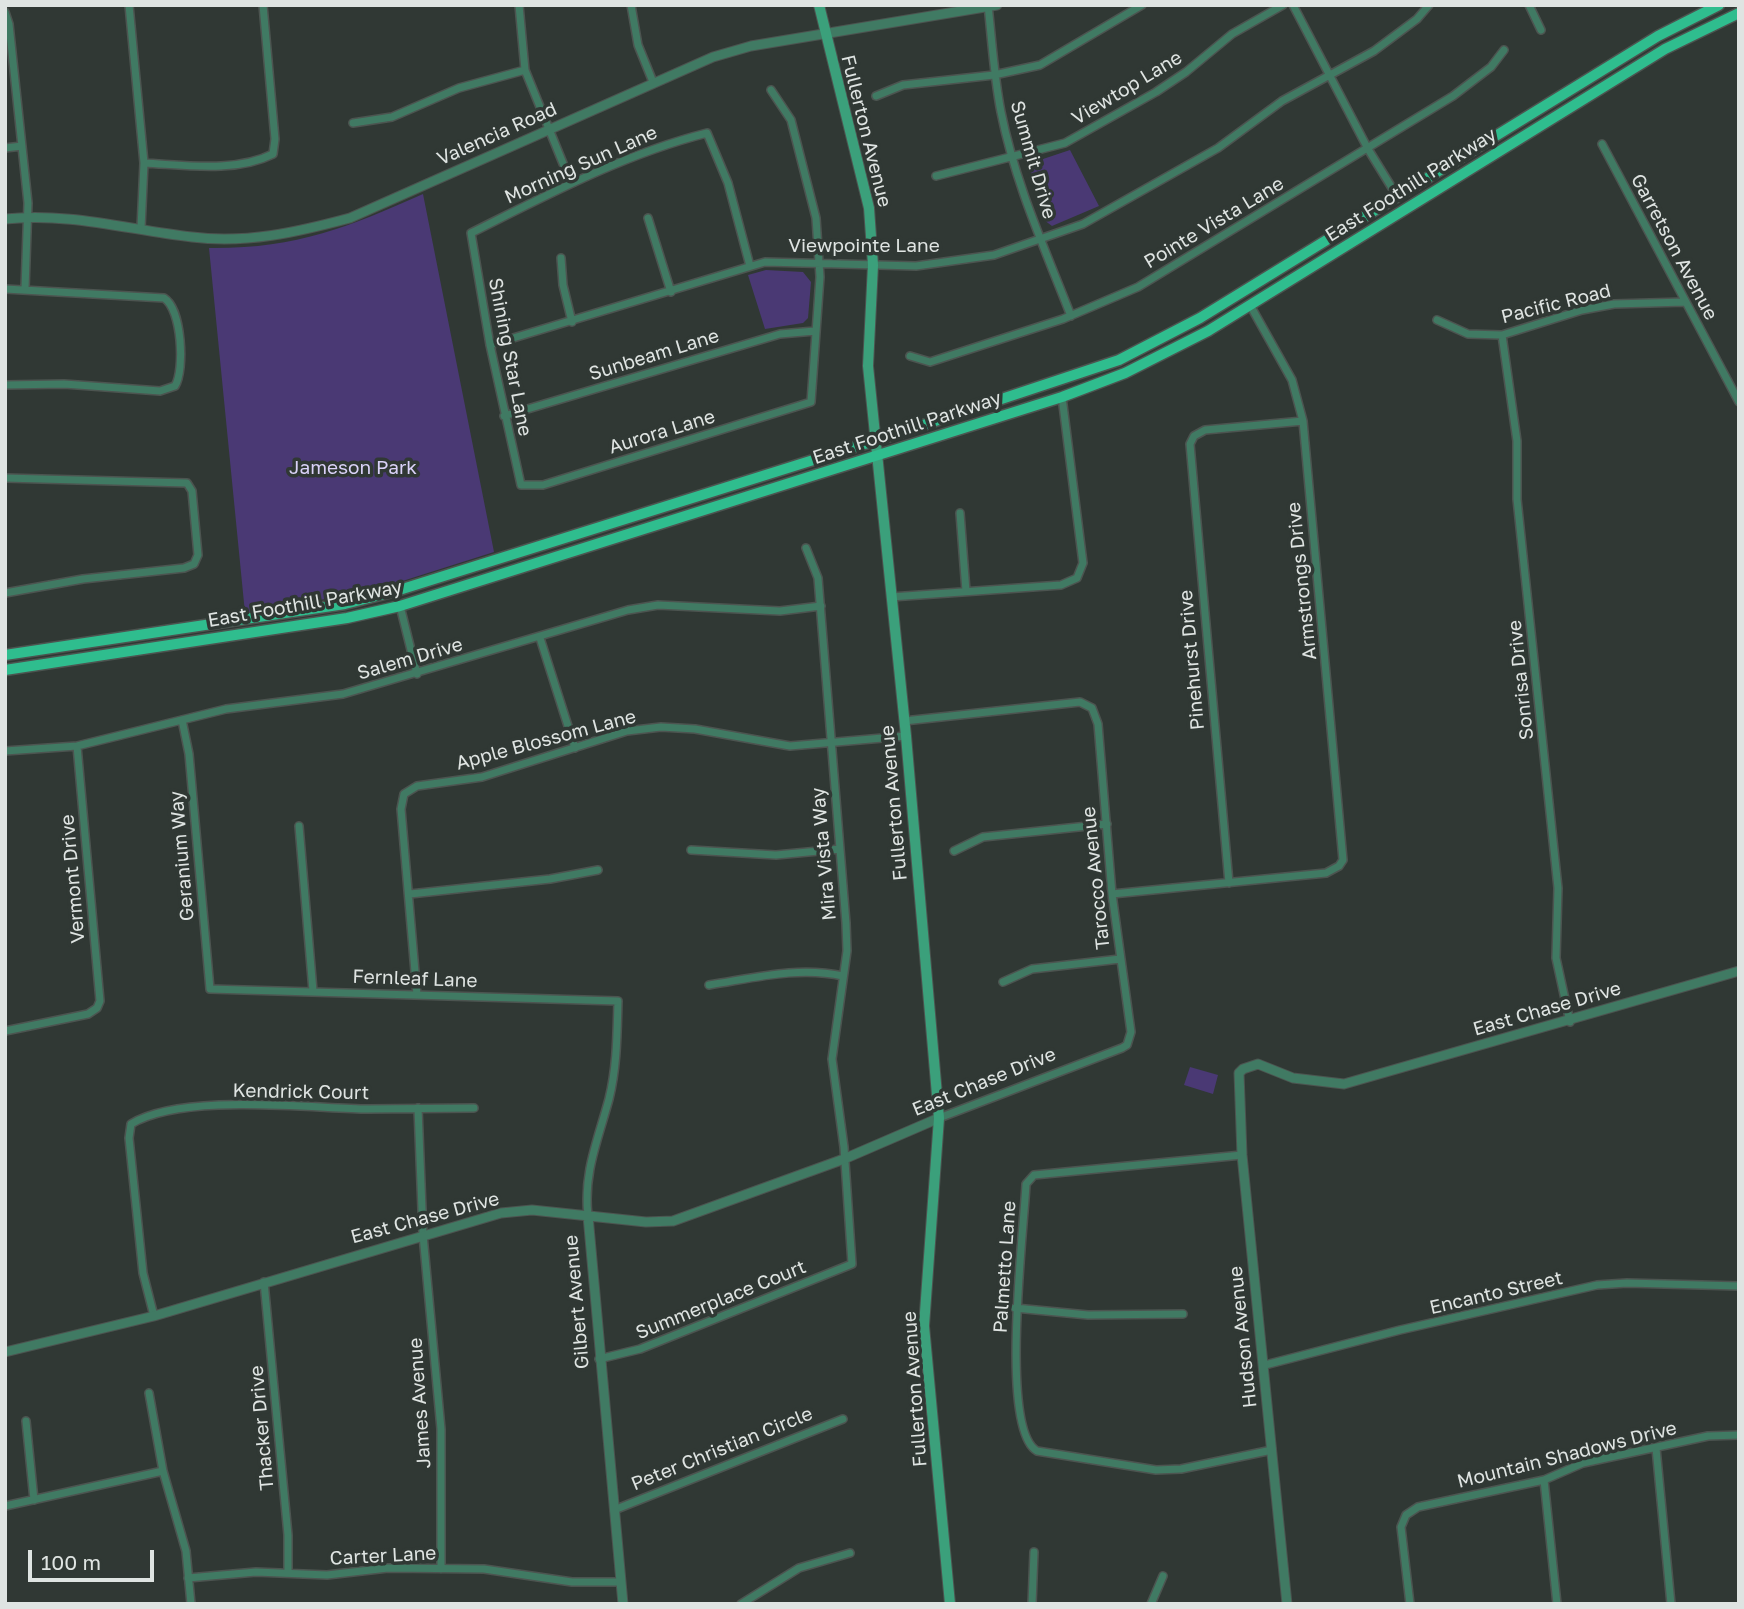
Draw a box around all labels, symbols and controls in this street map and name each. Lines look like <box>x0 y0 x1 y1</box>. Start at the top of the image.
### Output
street label: Viewtop Lane <box>1068 46 1186 130</box>
street label: Fullerton Avenue <box>836 53 896 209</box>
street label: Valencia Road <box>434 97 560 171</box>
street label: Summit Drive <box>1005 98 1061 222</box>
street label: Morning Sun Lane <box>501 121 661 209</box>
street label: East Foothill Parkway <box>1321 123 1501 247</box>
street label: Garretson Avenue <box>1626 170 1722 324</box>
street label: Pointe Vista Lane <box>1140 172 1288 274</box>
street label: Viewpointe Lane <box>788 235 940 257</box>
street label: Shining Star Lane <box>483 276 537 438</box>
street label: Pacific Road <box>1499 279 1613 329</box>
street label: Sunbeam Lane <box>586 324 722 386</box>
street label: East Foothill Parkway <box>810 387 1004 469</box>
street label: Aurora Lane <box>606 405 718 459</box>
park label: Jameson Park <box>289 457 417 479</box>
street label: Armstrongs Drive <box>1282 501 1322 661</box>
street label: East Foothill Parkway <box>206 576 404 632</box>
street label: Pinehurst Drive <box>1175 589 1209 731</box>
street label: Sonrisa Drive <box>1503 619 1539 741</box>
street label: Salem Drive <box>355 633 465 685</box>
street label: Apple Blossom Lane <box>454 705 638 775</box>
street label: Fullerton Avenue <box>876 724 912 882</box>
street label: Mira Vista Way <box>807 786 841 922</box>
street label: Geranium Way <box>165 790 199 922</box>
street label: Tarocco Avenue <box>1077 806 1115 950</box>
street label: Vermont Drive <box>56 814 90 944</box>
street label: Fernleaf Lane <box>352 965 478 993</box>
street label: East Chase Drive <box>1470 977 1624 1041</box>
street label: East Chase Drive <box>909 1043 1059 1121</box>
street label: Kendrick Court <box>232 1079 370 1105</box>
street label: East Chase Drive <box>348 1187 502 1249</box>
street label: Palmetto Lane <box>989 1200 1021 1334</box>
street label: Gilbert Avenue <box>560 1234 594 1370</box>
street label: Summerplace Court <box>633 1255 809 1345</box>
street label: Hudson Avenue <box>1224 1265 1262 1409</box>
street label: Encanto Street <box>1427 1267 1565 1319</box>
street label: Fullerton Avenue <box>898 1310 932 1468</box>
street label: James Avenue <box>404 1337 436 1469</box>
street label: Thacker Drive <box>245 1365 279 1491</box>
street label: Peter Christian Circle <box>628 1402 816 1496</box>
street label: Mountain Shadows Drive <box>1455 1417 1679 1493</box>
scale bar <box>32 1536 158 1580</box>
street label: Carter Lane <box>329 1542 437 1570</box>
text: 100 m <box>41 1549 101 1575</box>

